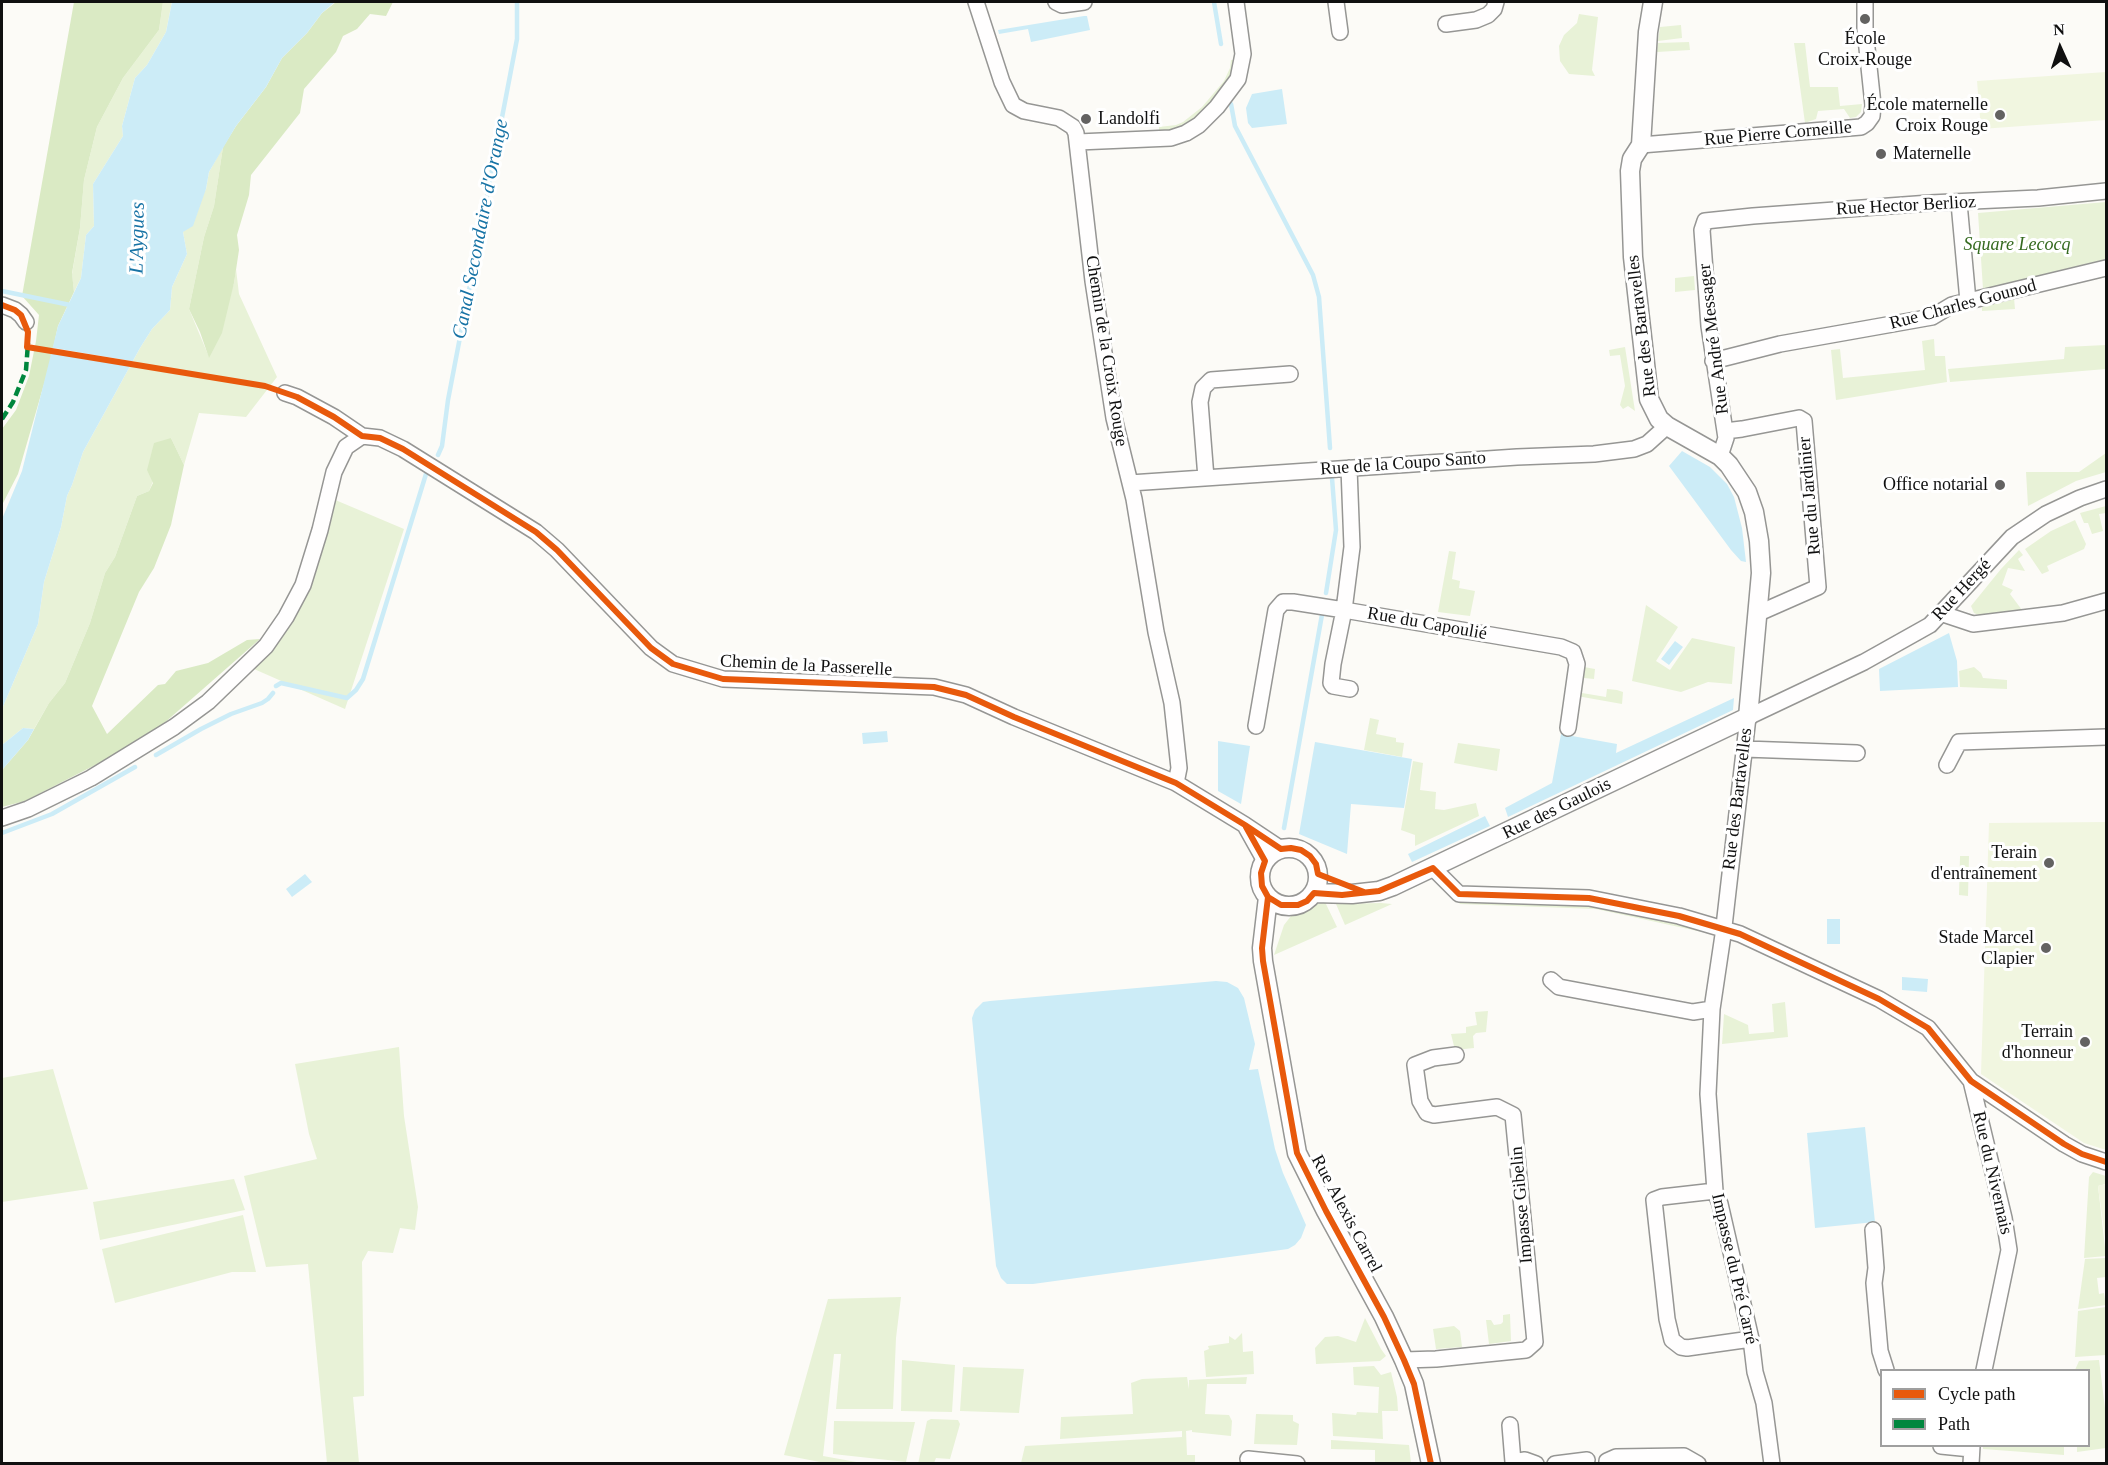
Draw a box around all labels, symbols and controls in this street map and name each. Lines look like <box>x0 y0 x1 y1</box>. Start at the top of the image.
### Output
marker: École Croix-Rouge <box>1858 12 1872 26</box>
north arrow <box>2030 18 2090 78</box>
text: N <box>2053 21 2065 38</box>
place label: École Croix-Rouge <box>1818 28 1912 70</box>
place label: École maternelle Croix Rouge <box>1867 94 1988 136</box>
place label: Landolfi <box>1098 108 1160 130</box>
marker: École maternelle Croix Rouge <box>1993 108 2007 122</box>
marker: Landolfi <box>1079 112 1093 126</box>
water label: Canal Secondaire d'Orange <box>448 117 514 341</box>
street label: Rue Pierre Corneille <box>1703 117 1853 151</box>
place label: Maternelle <box>1893 143 1971 165</box>
marker: Maternelle <box>1874 147 1888 161</box>
street label: Rue Hector Berlioz <box>1836 192 1976 220</box>
water label: L'Aygues <box>125 202 151 274</box>
park label: Square Lecocq <box>1964 234 2070 256</box>
street label: Chemin de la Croix Rouge <box>1080 254 1132 448</box>
street label: Rue des Bartavelles <box>1623 254 1661 398</box>
street label: Rue André Messager <box>1694 262 1734 416</box>
street label: Rue Charles Gounod <box>1887 275 2039 335</box>
street label: Rue du Jardinier <box>1794 436 1826 556</box>
street label: Rue de la Coupo Santo <box>1319 447 1487 481</box>
place label: Office notarial <box>1883 474 1988 496</box>
marker: Office notarial <box>1993 478 2007 492</box>
street label: Rue Hergé <box>1928 554 1996 626</box>
street label: Rue du Capoulié <box>1366 603 1488 645</box>
street label: Chemin de la Passerelle <box>719 651 893 681</box>
street label: Rue des Bartavelles <box>1719 727 1757 871</box>
street label: Rue des Gaulois <box>1499 773 1615 845</box>
place label: Terain d'entraînement <box>1931 842 2037 884</box>
marker: Terain d'entraînement <box>2042 856 2056 870</box>
place label: Stade Marcel Clapier <box>1939 927 2034 970</box>
marker: Stade Marcel Clapier <box>2039 941 2053 955</box>
place label: Terrain d'honneur <box>2002 1021 2073 1064</box>
marker: Terrain d'honneur <box>2078 1035 2092 1049</box>
street label: Rue du Nivernais <box>1967 1109 2017 1237</box>
street label: Impasse Gibelin <box>1506 1146 1538 1264</box>
street label: Rue Alexis Carrel <box>1306 1152 1386 1276</box>
street label: Impasse du Pré Carré <box>1706 1191 1762 1347</box>
legend <box>1880 1369 2090 1447</box>
text: Cycle path <box>1938 1384 2015 1404</box>
text: Path <box>1938 1414 1970 1434</box>

